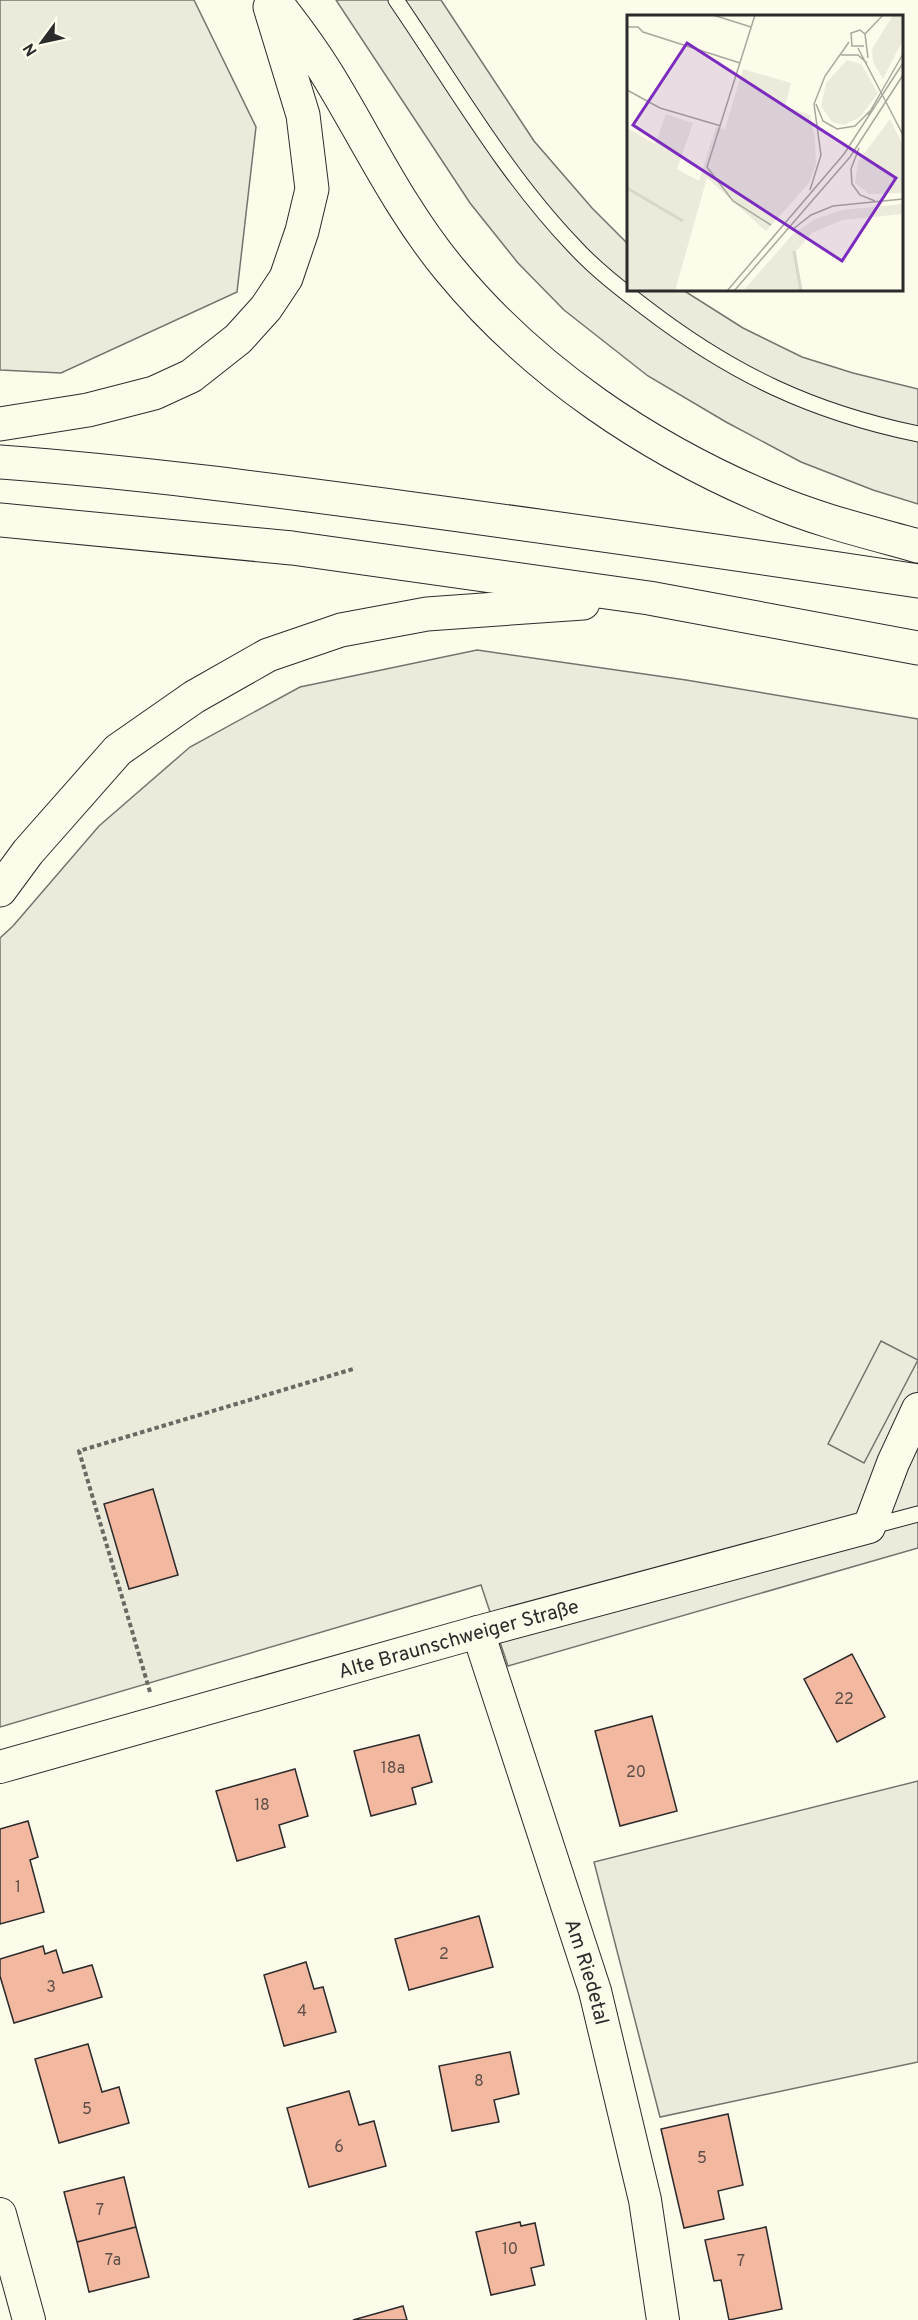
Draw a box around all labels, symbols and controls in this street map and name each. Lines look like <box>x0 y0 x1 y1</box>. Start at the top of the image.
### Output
north arrow <box>12 12 72 72</box>
inset map <box>627 15 903 291</box>
text: N <box>20 39 43 59</box>
street label: Alte Braunschweiger Straße <box>335 1595 582 1686</box>
house number: 22 <box>834 1690 854 1710</box>
house number: 18a <box>381 1759 405 1779</box>
house number: 20 <box>626 1763 646 1783</box>
house number: 18 <box>254 1796 270 1816</box>
house number: 1 <box>15 1878 21 1898</box>
street label: Am Riedetal <box>557 1916 614 2028</box>
house number: 2 <box>439 1945 449 1965</box>
house number: 3 <box>46 1978 56 1998</box>
house number: 4 <box>297 2002 307 2022</box>
house number: 8 <box>474 2072 484 2092</box>
house number: 5 <box>82 2100 92 2120</box>
house number: 6 <box>334 2138 344 2158</box>
house number: 5 <box>697 2149 707 2169</box>
house number: 7 <box>96 2201 104 2221</box>
house number: 10 <box>502 2240 518 2260</box>
house number: 7a <box>105 2251 121 2271</box>
house number: 7 <box>737 2252 745 2272</box>

